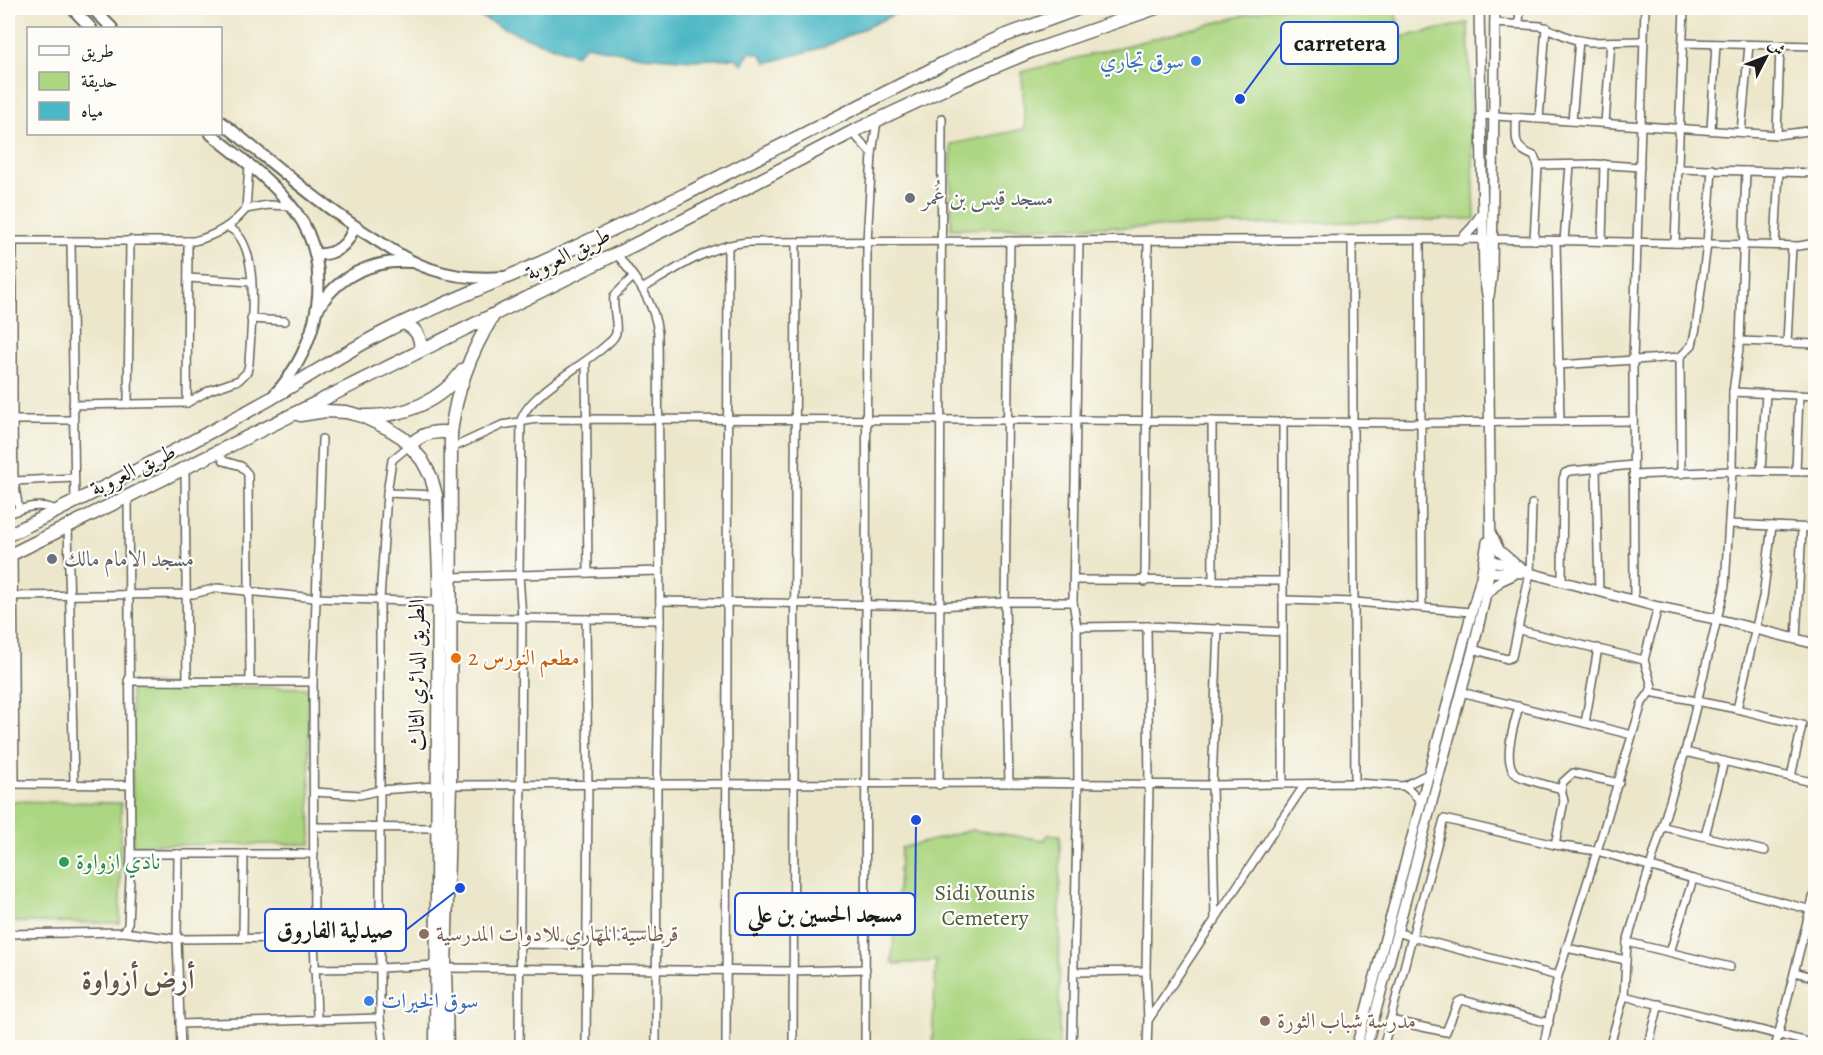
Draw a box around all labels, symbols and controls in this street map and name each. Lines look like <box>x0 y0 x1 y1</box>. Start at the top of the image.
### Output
callout: carretera <box>1281 22 1398 64</box>
legend <box>27 27 222 135</box>
text: carretera <box>1294 27 1387 59</box>
north arrow <box>1736 27 1796 87</box>
text: ش <box>1763 34 1790 61</box>
text: طريق <box>81 39 114 63</box>
place label: سوق تجاري <box>1100 46 1184 78</box>
marker: سوق تجاري <box>1189 54 1203 68</box>
text: حديقة <box>81 69 117 93</box>
text: مياه <box>81 99 103 123</box>
place label: مسجد قيس بن عُمر <box>920 179 1053 213</box>
marker: مسجد قيس بن عُمر <box>903 191 917 205</box>
street label: طريق العروبة <box>520 220 616 288</box>
street label: طريق العروبة <box>85 436 181 504</box>
place label: مسجد الامام مالك <box>64 544 194 578</box>
marker: مسجد الامام مالك <box>45 552 59 566</box>
street label: الطريق الدائري الثالث <box>402 599 434 751</box>
place label: مطعم النورس 2 <box>468 643 580 678</box>
marker: مطعم النورس 2 <box>449 651 463 665</box>
place label: نادي ازواوة <box>76 847 160 879</box>
marker: نادي ازواوة <box>57 855 71 869</box>
park label: Sidi Younis Cemetery <box>935 878 1035 933</box>
callout: مسجد الحسين بن علي <box>735 893 915 935</box>
text: مسجد الحسين بن علي <box>746 898 903 937</box>
callout: صيدلية الفاروق <box>265 909 406 951</box>
text: صيدلية الفاروق <box>277 914 393 946</box>
place label: قرطاسية المهاري للادوات المدرسية <box>436 919 679 951</box>
marker: قرطاسية المهاري للادوات المدرسية <box>417 927 431 941</box>
district label: أرض أزواوة <box>81 960 195 999</box>
place label: سوق الخيرات <box>381 986 478 1016</box>
marker: سوق الخيرات <box>362 994 376 1008</box>
place label: مدرسة شباب الثورة <box>1277 1006 1416 1036</box>
marker: مدرسة شباب الثورة <box>1258 1014 1272 1028</box>

